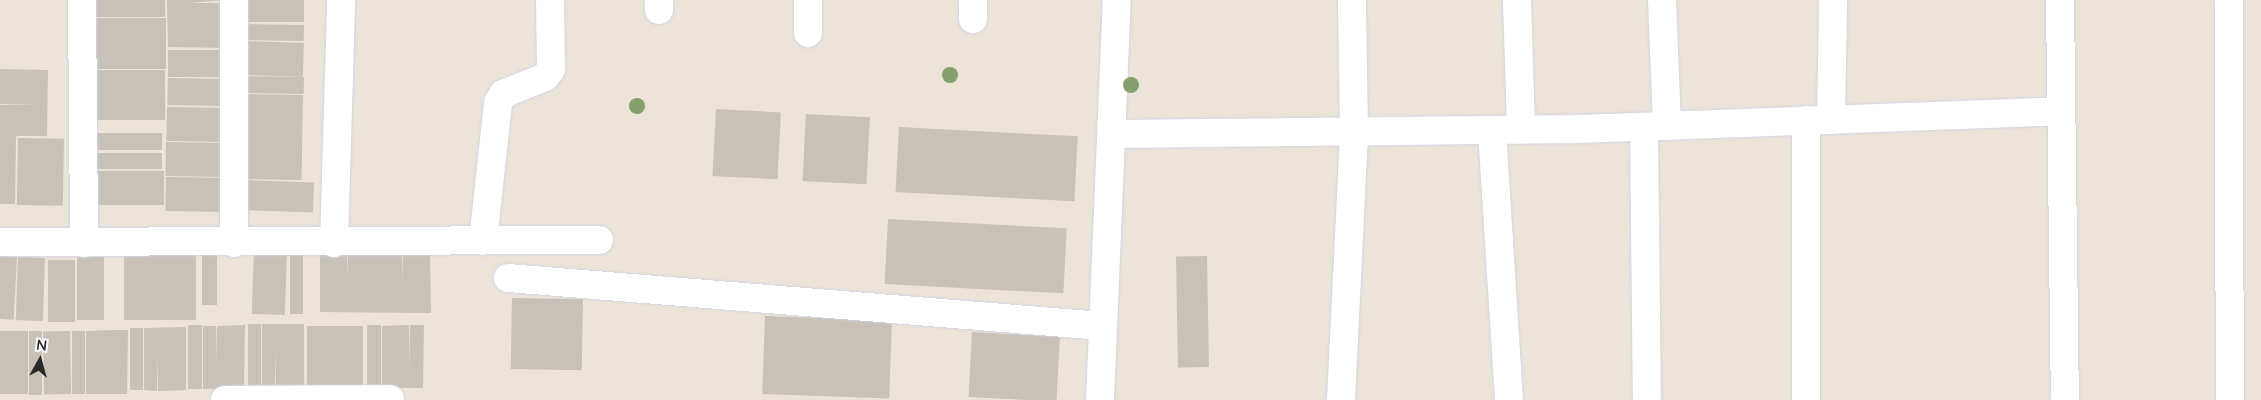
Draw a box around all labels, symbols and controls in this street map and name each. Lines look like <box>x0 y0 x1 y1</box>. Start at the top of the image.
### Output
north arrow <box>15 335 65 385</box>
text: N <box>35 336 48 354</box>

